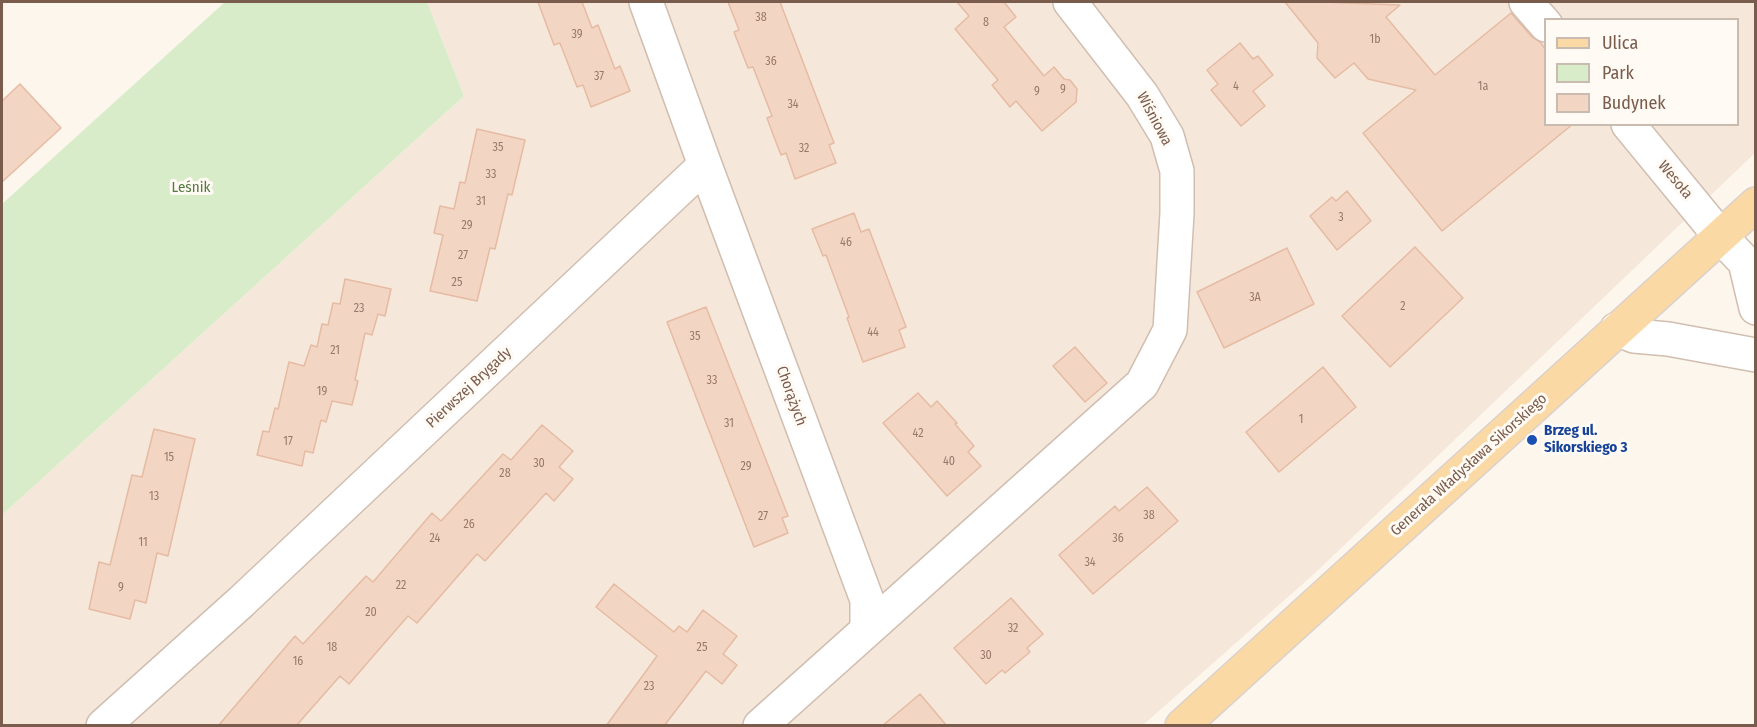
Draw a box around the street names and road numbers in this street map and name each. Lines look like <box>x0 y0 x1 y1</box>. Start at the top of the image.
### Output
street label: Wiśniowa <box>1132 89 1176 149</box>
street label: Wesoła <box>1654 157 1696 203</box>
street label: Pierwszej Brygady <box>423 344 515 432</box>
street label: Chorążych <box>772 364 810 428</box>
street label: Generała Władysława Sikorskiego <box>1387 390 1551 540</box>

